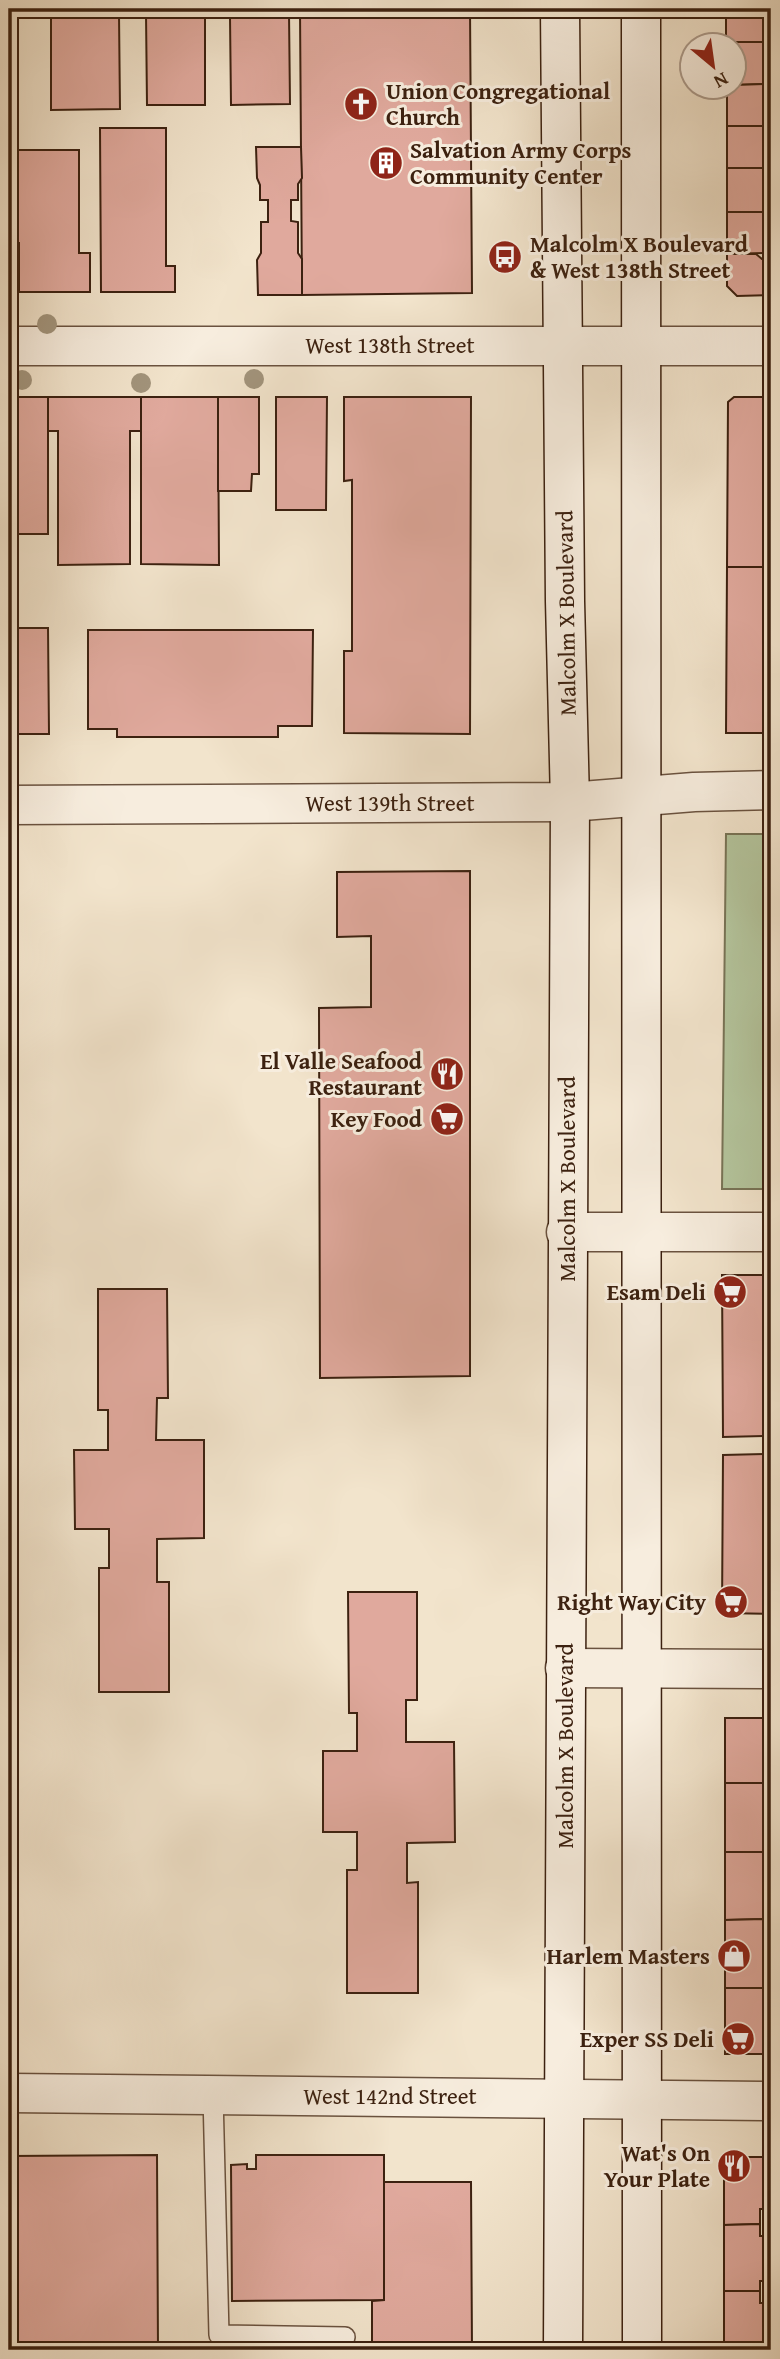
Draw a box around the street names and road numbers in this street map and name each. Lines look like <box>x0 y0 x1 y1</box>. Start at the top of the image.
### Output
street label: West 138th Street <box>305 328 475 361</box>
street label: Malcolm X Boulevard <box>547 509 584 716</box>
street label: West 139th Street <box>305 786 475 819</box>
street label: Malcolm X Boulevard <box>550 1075 583 1282</box>
street label: Malcolm X Boulevard <box>548 1642 581 1849</box>
street label: West 142nd Street <box>303 2079 477 2112</box>

